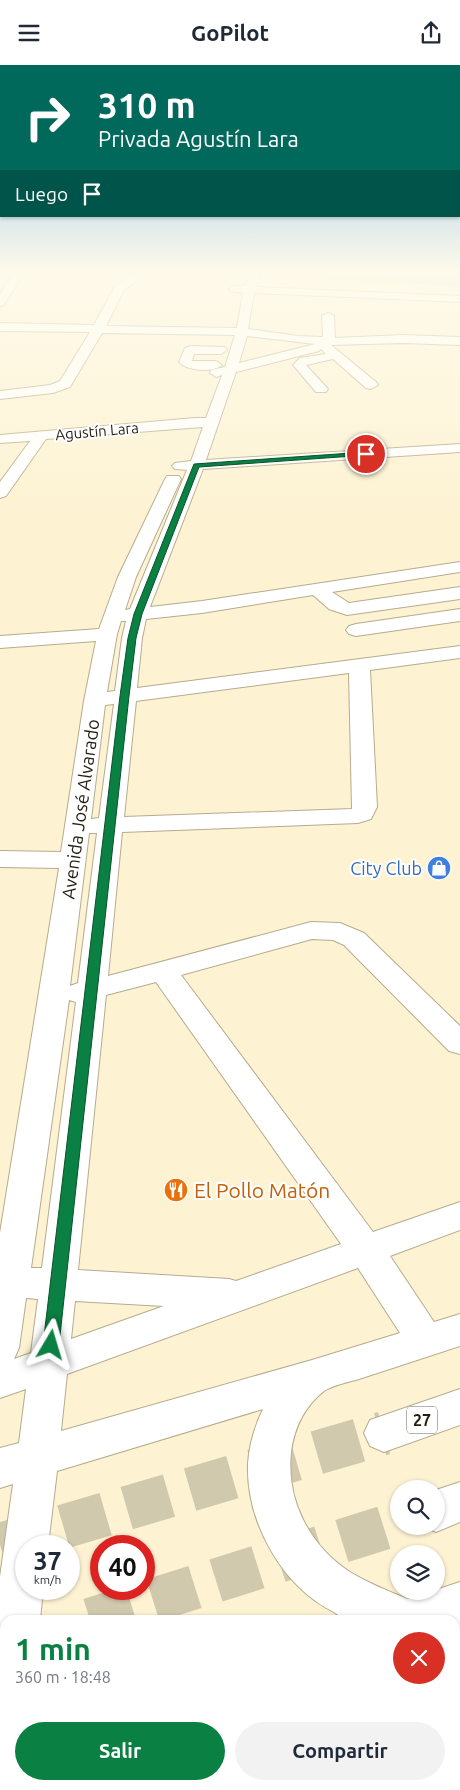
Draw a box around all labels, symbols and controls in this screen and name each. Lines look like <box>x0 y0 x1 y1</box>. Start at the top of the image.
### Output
icon: menu <box>15 19 43 47</box>
icon: share <box>417 19 445 47</box>
text: GoPilot <box>191 20 269 45</box>
icon: right <box>15 85 80 150</box>
text: 310 m <box>98 85 196 125</box>
text: Privada Agustín Lara <box>98 126 299 151</box>
icon: arrive <box>78 180 106 208</box>
text: Luego <box>15 183 68 205</box>
street label: Agustín Lara <box>55 419 139 443</box>
pin <box>345 433 387 475</box>
icon: arrive <box>352 440 380 468</box>
street label: Avenida José Alvarado <box>57 718 103 900</box>
shop icon: City Club <box>426 855 452 881</box>
place label: City Club <box>350 858 422 878</box>
restaurant icon: El Pollo Matón <box>163 1177 189 1203</box>
place label: El Pollo Matón <box>194 1178 330 1202</box>
position arrow <box>24 1318 76 1370</box>
road number: 27 <box>407 1407 437 1433</box>
map controls <box>390 1480 445 1600</box>
button: search <box>390 1480 445 1535</box>
speed limit sign: 40 <box>90 1535 155 1600</box>
button: layers <box>390 1545 445 1600</box>
text: 37 <box>33 1547 62 1575</box>
text: km/h <box>34 1573 61 1586</box>
text: 1 min <box>15 1632 91 1666</box>
button: close <box>393 1632 445 1684</box>
text: 360 m · 18:48 <box>15 1668 111 1686</box>
button: Salir <box>15 1722 225 1780</box>
button: Compartir <box>235 1722 445 1780</box>

